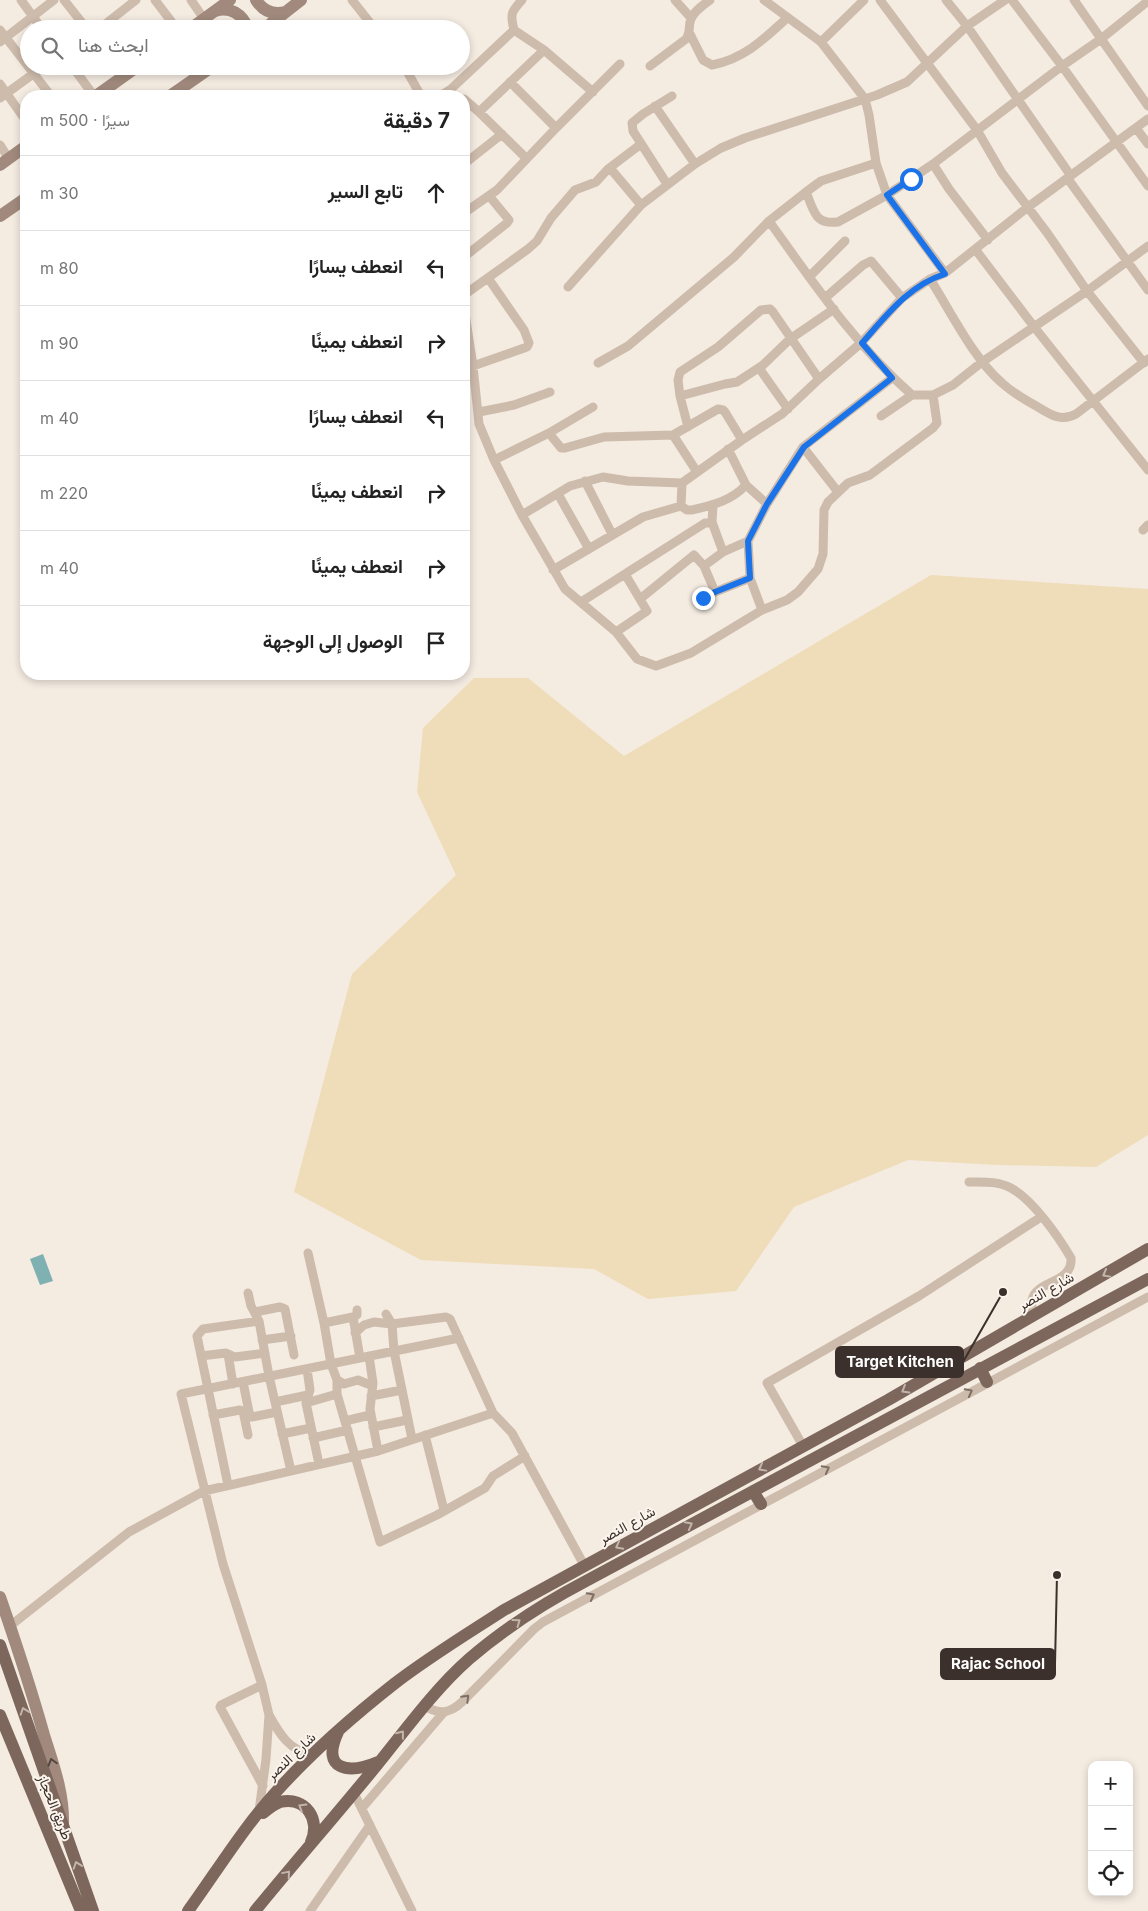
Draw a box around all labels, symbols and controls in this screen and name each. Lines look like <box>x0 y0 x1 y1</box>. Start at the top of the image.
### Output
search box <box>20 20 470 75</box>
icon: search <box>38 34 66 62</box>
text: ابحث هنا <box>78 34 149 57</box>
text: 7 دقيقة <box>383 108 450 133</box>
text: سيرًا · 500 m <box>40 110 130 130</box>
route start <box>900 168 923 191</box>
icon: ahead <box>422 179 450 207</box>
text: تابع السير <box>328 180 403 203</box>
text: 30 m <box>40 183 79 203</box>
icon: left <box>422 254 450 282</box>
text: انعطف يسارًا <box>309 255 403 278</box>
text: 80 m <box>40 258 79 278</box>
icon: right <box>422 329 450 357</box>
text: انعطف يمينًا <box>311 330 403 353</box>
text: 90 m <box>40 333 79 353</box>
icon: left <box>422 404 450 432</box>
text: انعطف يسارًا <box>309 405 403 428</box>
text: 40 m <box>40 408 79 428</box>
icon: right <box>422 479 450 507</box>
text: انعطف يمينًا <box>311 480 403 503</box>
text: 220 m <box>40 483 88 503</box>
icon: right <box>422 554 450 582</box>
text: انعطف يمينًا <box>311 555 403 578</box>
text: 40 m <box>40 558 79 578</box>
route end <box>692 587 715 610</box>
icon: arrive <box>422 629 450 657</box>
text: الوصول إلى الوجهة <box>263 630 403 653</box>
street label: شارع النصر <box>1014 1268 1078 1316</box>
one-way arrow <box>1103 1268 1112 1278</box>
callout: Target Kitchen <box>836 1347 963 1377</box>
text: Target Kitchen <box>846 1352 954 1371</box>
one-way arrow <box>901 1384 910 1394</box>
one-way arrow <box>964 1388 973 1398</box>
one-way arrow <box>758 1462 767 1472</box>
one-way arrow <box>821 1465 830 1475</box>
street label: شارع النصر <box>595 1502 659 1550</box>
one-way arrow <box>684 1521 693 1531</box>
one-way arrow <box>616 1540 625 1550</box>
one-way arrow <box>585 1592 594 1602</box>
one-way arrow <box>511 1619 521 1628</box>
callout: Rajac School <box>941 1649 1055 1679</box>
text: Rajac School <box>951 1654 1045 1673</box>
one-way arrow <box>460 1695 469 1704</box>
one-way arrow <box>20 1708 30 1716</box>
street label: شارع النصر <box>262 1728 321 1786</box>
one-way arrow <box>395 1731 404 1740</box>
one-way arrow <box>48 1758 58 1766</box>
map controls <box>1088 1761 1133 1896</box>
button: + <box>1088 1761 1133 1806</box>
street label: طريق الحجاز <box>33 1771 76 1842</box>
one-way arrow <box>298 1804 307 1814</box>
button: − <box>1088 1806 1133 1851</box>
button: locate <box>1088 1851 1133 1896</box>
one-way arrow <box>73 1861 83 1870</box>
one-way arrow <box>281 1870 290 1879</box>

